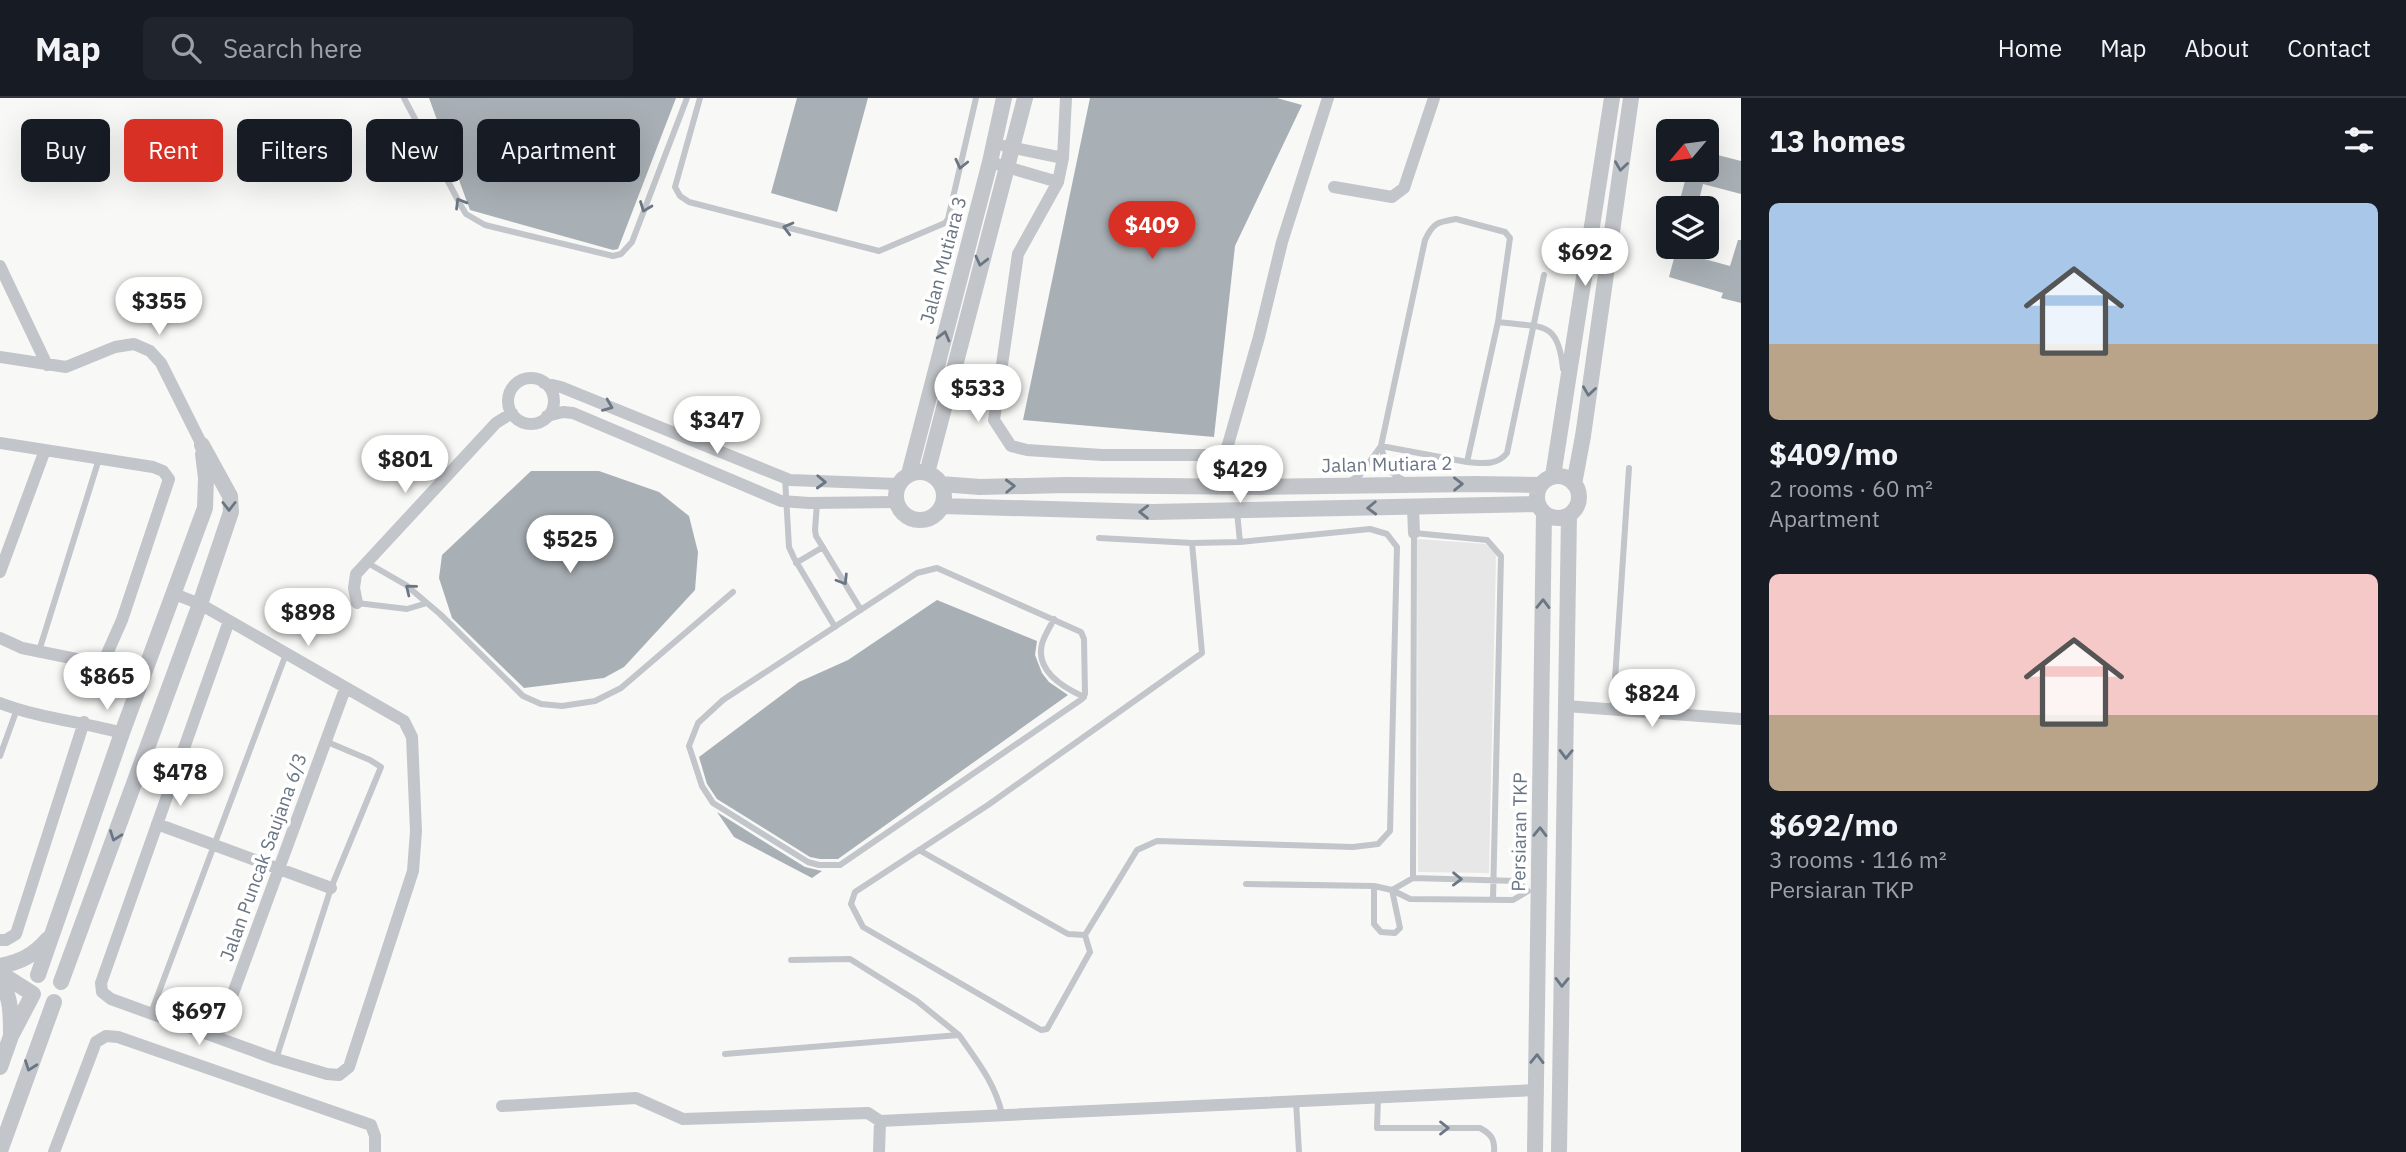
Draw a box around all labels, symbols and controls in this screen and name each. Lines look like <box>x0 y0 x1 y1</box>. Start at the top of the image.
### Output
search box <box>143 17 633 80</box>
text: Map <box>35 27 101 70</box>
icon: search <box>167 29 205 67</box>
text: Search here <box>223 31 362 65</box>
text: Home <box>1998 32 2062 64</box>
text: Map <box>2100 32 2146 64</box>
text: About <box>2184 32 2249 64</box>
text: Contact <box>2287 32 2371 64</box>
chip: Buy <box>21 119 110 182</box>
chip: Rent <box>124 119 223 182</box>
chip: Filters <box>237 119 352 182</box>
chip: New <box>366 119 463 182</box>
chip: Apartment <box>477 119 640 182</box>
north arrow <box>1656 119 1718 182</box>
map controls <box>1656 119 1719 259</box>
text: 13 homes <box>1769 121 1906 160</box>
icon: filters <box>2340 121 2378 159</box>
one-way arrow <box>955 158 969 170</box>
one-way arrow <box>1614 160 1629 172</box>
street label: Jalan Mutiara 3 <box>914 194 972 326</box>
button: layers <box>1656 196 1719 259</box>
one-way arrow <box>456 198 469 211</box>
one-way arrow <box>639 201 653 213</box>
pin: $409 <box>1111 202 1193 261</box>
text: $409 <box>1124 209 1180 239</box>
one-way arrow <box>782 221 794 236</box>
pin: $692 <box>1544 228 1626 288</box>
text: $692 <box>1557 236 1613 266</box>
icon: home <box>2011 248 2137 374</box>
one-way arrow <box>975 255 989 267</box>
pin: $355 <box>118 278 200 337</box>
text: $355 <box>131 285 187 315</box>
one-way arrow <box>936 331 950 343</box>
pin: $533 <box>937 364 1019 424</box>
text: $533 <box>950 372 1006 402</box>
one-way arrow <box>1582 385 1597 397</box>
pin: $347 <box>676 396 758 456</box>
one-way arrow <box>602 398 614 412</box>
text: $347 <box>689 404 745 434</box>
text: $409/mo <box>1769 434 1898 473</box>
pin: $801 <box>364 436 446 495</box>
text: $801 <box>377 443 433 473</box>
pin: $429 <box>1199 446 1281 505</box>
street label: Jalan Mutiara 2 <box>1321 451 1453 477</box>
text: $429 <box>1212 453 1268 483</box>
text: 2 rooms · 60 m² <box>1769 473 1933 503</box>
one-way arrow <box>817 474 827 490</box>
one-way arrow <box>1453 476 1463 492</box>
one-way arrow <box>1005 478 1015 494</box>
one-way arrow <box>221 501 237 512</box>
one-way arrow <box>1366 501 1377 516</box>
text: Apartment <box>1769 503 1880 533</box>
one-way arrow <box>1139 504 1149 520</box>
pin: $525 <box>529 516 611 575</box>
text: $525 <box>542 523 598 553</box>
one-way arrow <box>834 572 847 585</box>
one-way arrow <box>406 585 418 598</box>
pin: $898 <box>267 588 349 648</box>
text: $898 <box>280 596 336 626</box>
one-way arrow <box>1535 599 1550 610</box>
icon: home <box>2011 619 2137 745</box>
pin: $865 <box>66 652 148 712</box>
text: $865 <box>79 660 135 690</box>
pin: $824 <box>1611 670 1693 729</box>
text: $824 <box>1624 677 1680 707</box>
pin: $478 <box>139 748 221 808</box>
street label: Jalan Puncak Saujana 6/3 <box>214 749 312 965</box>
one-way arrow <box>1558 749 1573 760</box>
text: $478 <box>152 756 208 786</box>
street label: Persiaran TKP <box>1506 772 1532 892</box>
text: $692/mo <box>1769 805 1898 844</box>
one-way arrow <box>1532 826 1547 837</box>
one-way arrow <box>109 829 123 841</box>
text: 3 rooms · 116 m² <box>1769 844 1947 874</box>
one-way arrow <box>1452 871 1463 886</box>
text: Persiaran TKP <box>1769 874 1914 904</box>
one-way arrow <box>1554 977 1570 988</box>
pin: $697 <box>158 988 240 1047</box>
text: $697 <box>171 995 227 1025</box>
one-way arrow <box>1529 1054 1544 1065</box>
one-way arrow <box>25 1060 39 1072</box>
one-way arrow <box>1439 1120 1450 1136</box>

